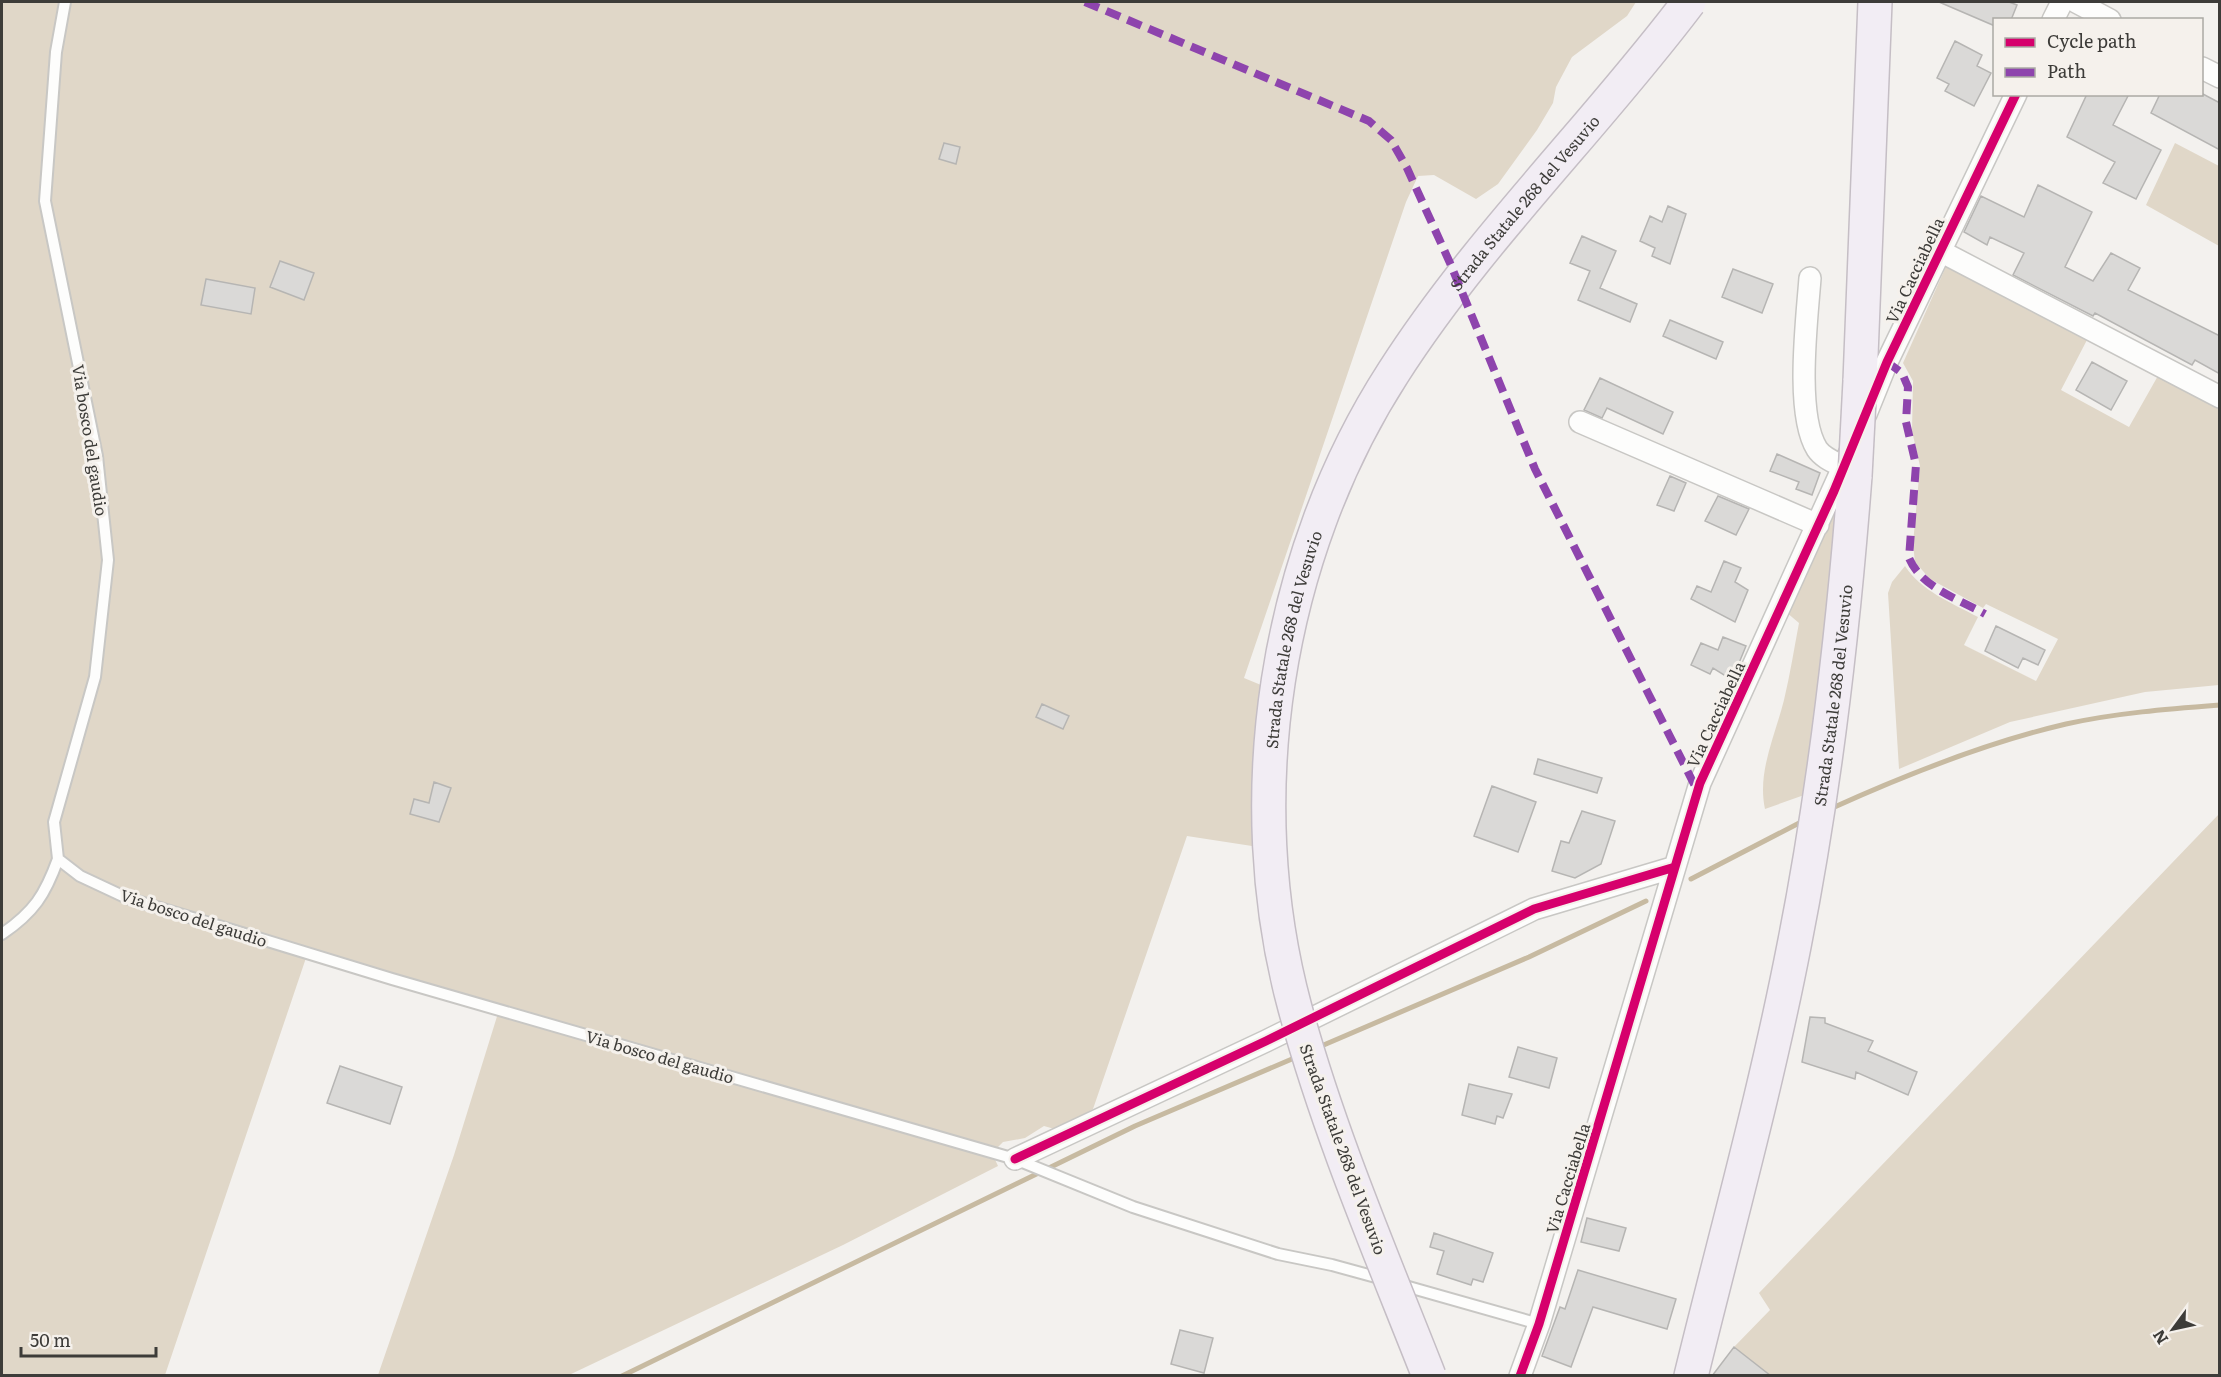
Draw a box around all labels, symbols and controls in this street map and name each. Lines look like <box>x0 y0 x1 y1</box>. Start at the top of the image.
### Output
legend <box>1993 18 2203 96</box>
text: Cycle path <box>2047 27 2136 54</box>
text: Path <box>2047 57 2086 84</box>
street label: Strada Statale 268 del Vesuvio <box>1443 109 1605 296</box>
street label: Via Cacciabella <box>1879 213 1949 327</box>
street label: Via bosco del gaudio <box>67 362 115 518</box>
street label: Strada Statale 268 del Vesuvio <box>1259 527 1327 750</box>
street label: Strada Statale 268 del Vesuvio <box>1807 583 1858 808</box>
street label: Via Cacciabella <box>1680 657 1750 771</box>
street label: Via bosco del gaudio <box>117 882 271 952</box>
street label: Via bosco del gaudio <box>583 1023 737 1089</box>
street label: Strada Statale 268 del Vesuvio <box>1295 1040 1393 1258</box>
street label: Via Cacciabella <box>1539 1119 1595 1236</box>
north arrow <box>2143 1299 2203 1359</box>
scale bar <box>21 1320 156 1358</box>
text: 50 m <box>30 1326 71 1353</box>
text: N <box>2146 1326 2173 1350</box>

